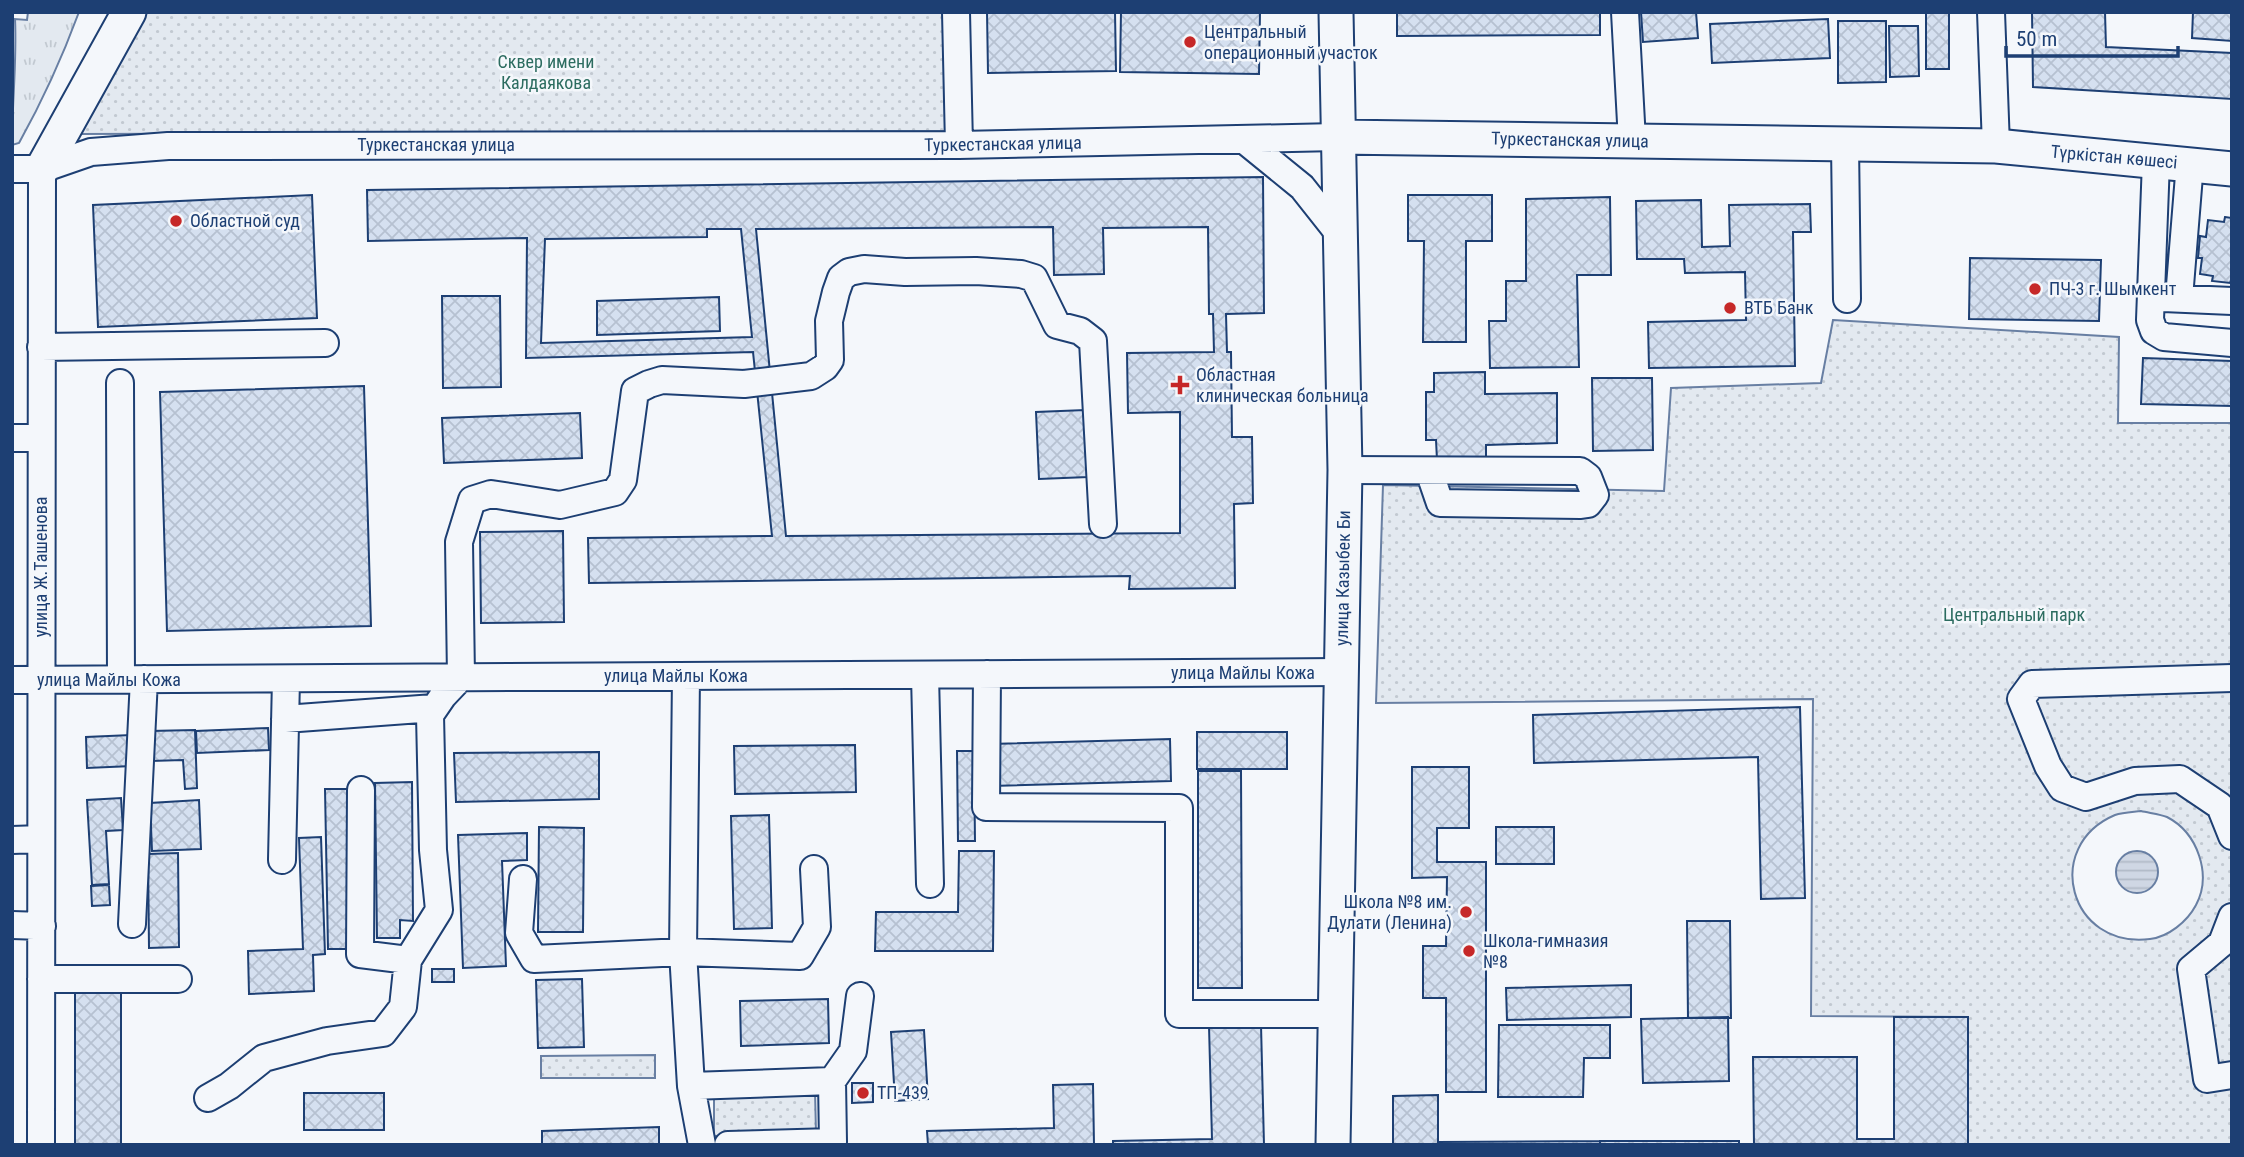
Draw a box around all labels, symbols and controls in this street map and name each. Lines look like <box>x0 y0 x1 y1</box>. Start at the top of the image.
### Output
scale bar <box>2006 14 2178 58</box>
place label: Центральный операционный участок <box>1204 21 1378 63</box>
text: 50 m <box>2016 27 2057 51</box>
marker: Центральный операционный участок <box>1182 34 1198 50</box>
park label: Сквер имени Калдаякова <box>498 51 594 93</box>
street label: Туркестанская улица <box>1491 128 1649 151</box>
street label: Туркестанская улица <box>924 132 1082 155</box>
street label: Туркестанская улица <box>357 134 515 155</box>
street label: Түркістан көшесі <box>2050 141 2178 173</box>
place label: Областной суд <box>190 210 300 231</box>
marker: Областной суд <box>168 213 184 229</box>
place label: ПЧ-3 г. Шымкент <box>2049 278 2177 299</box>
marker: ПЧ-3 г. Шымкент <box>2027 281 2043 297</box>
place label: ВТБ Банк <box>1744 297 1814 318</box>
marker: ВТБ Банк <box>1722 300 1738 316</box>
place label: Областная клиническая больница <box>1196 364 1369 406</box>
marker: Областная клиническая больница <box>1170 375 1190 395</box>
street label: улица Ж.Ташенова <box>30 497 51 637</box>
street label: улица Казыбек Би <box>1331 510 1354 646</box>
park label: Центральный парк <box>1943 604 2085 625</box>
street label: улица Майлы Кожа <box>1171 662 1315 683</box>
street label: улица Майлы Кожа <box>604 665 748 686</box>
street label: улица Майлы Кожа <box>37 669 181 690</box>
place label: Школа №8 им. Дулати (Ленина) <box>1327 891 1452 934</box>
marker: Школа №8 им. Дулати (Ленина) <box>1458 904 1474 920</box>
place label: Школа-гимназия №8 <box>1483 930 1608 972</box>
marker: Школа-гимназия №8 <box>1461 943 1477 959</box>
place label: ТП-439 <box>877 1082 929 1103</box>
marker: ТП-439 <box>855 1085 871 1101</box>

